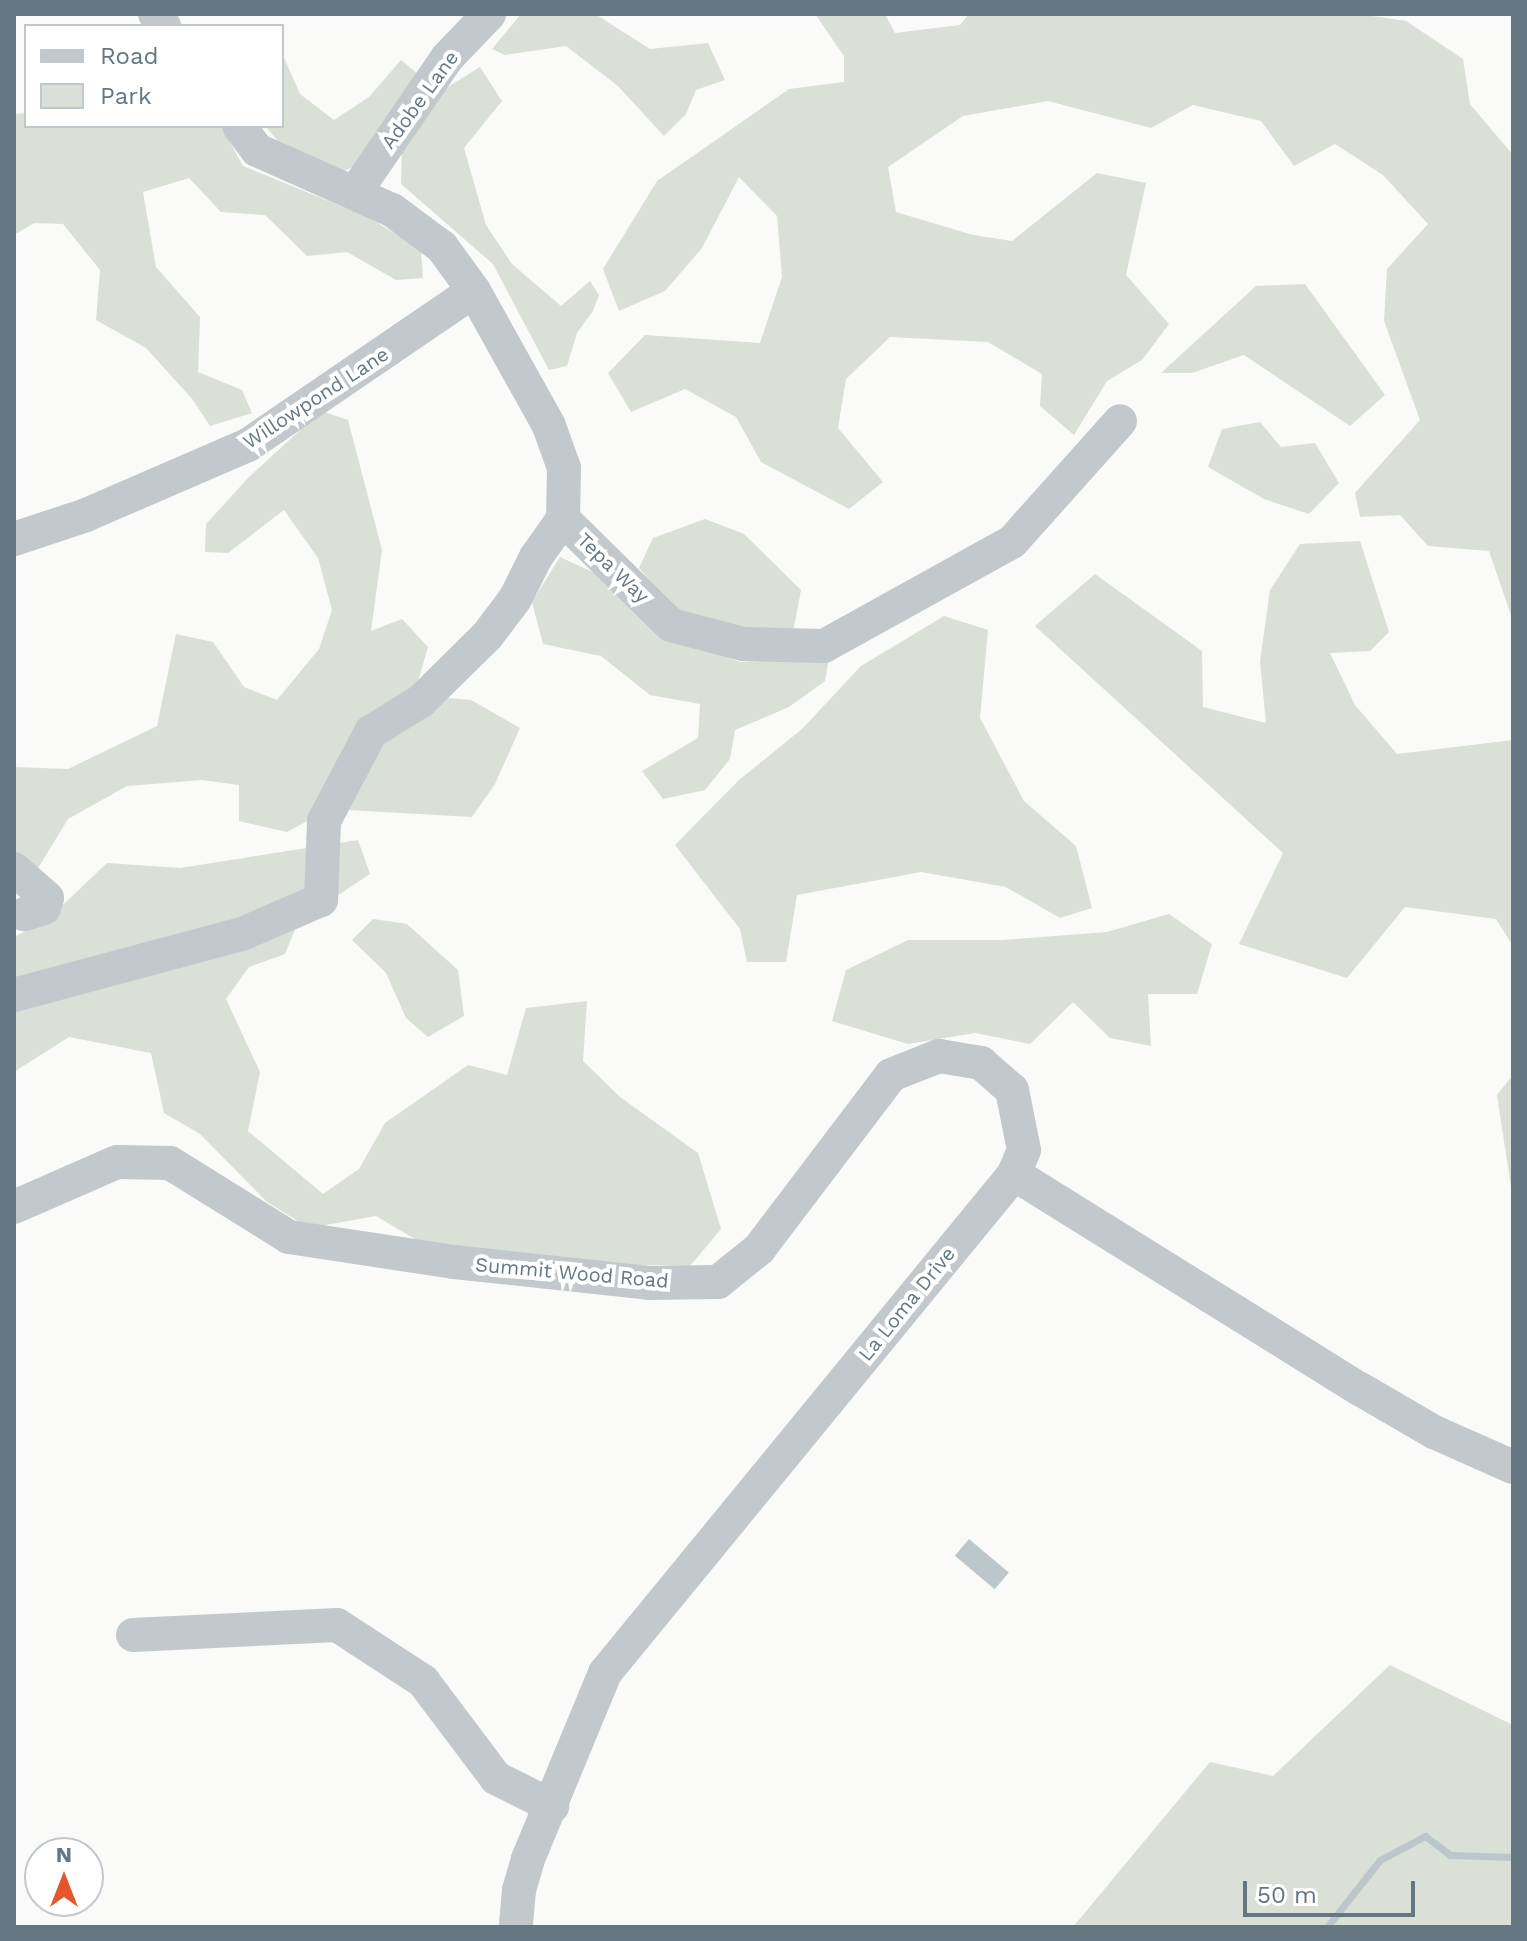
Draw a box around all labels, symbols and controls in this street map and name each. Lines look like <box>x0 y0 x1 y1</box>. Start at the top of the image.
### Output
legend <box>24 24 284 128</box>
text: Road <box>100 42 159 70</box>
street label: Adobe Lane <box>376 46 464 154</box>
text: Park <box>100 82 152 110</box>
street label: Willowpond Lane <box>239 342 393 454</box>
street label: Tepa Way <box>572 528 654 608</box>
street label: La Loma Drive <box>853 1242 961 1366</box>
street label: Summit Wood Road <box>474 1253 670 1293</box>
north arrow <box>24 1837 104 1917</box>
text: N <box>56 1842 72 1867</box>
scale bar <box>1247 1865 1419 1915</box>
text: 50 m <box>1257 1881 1317 1909</box>

